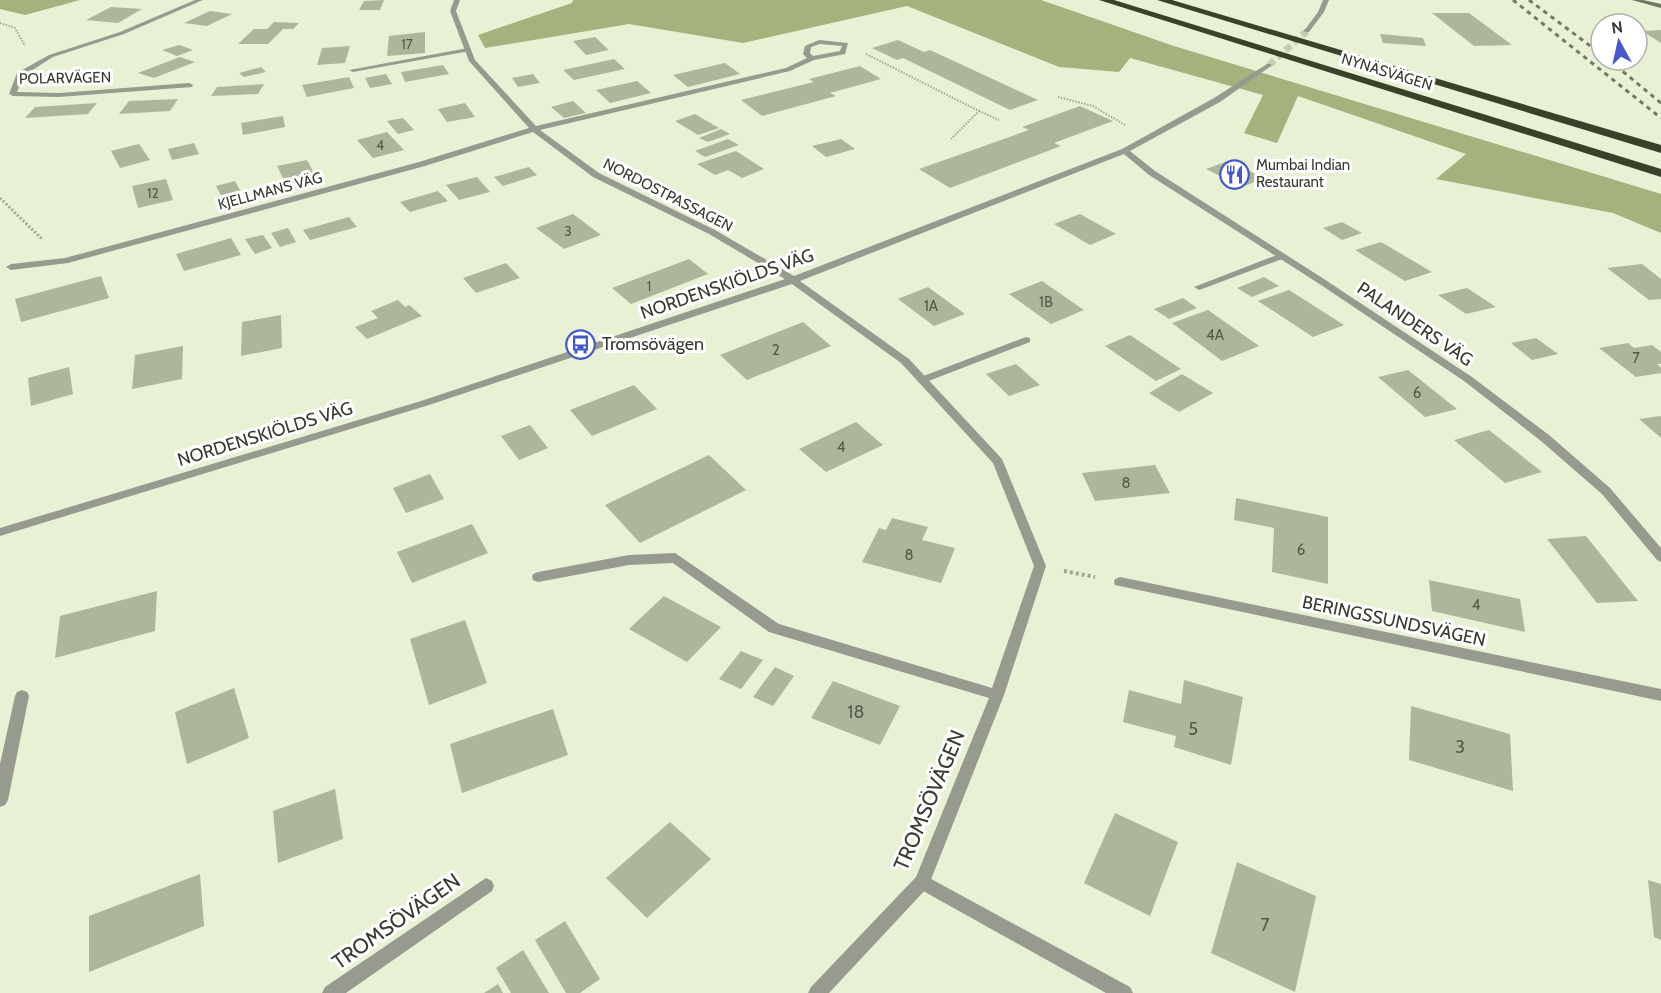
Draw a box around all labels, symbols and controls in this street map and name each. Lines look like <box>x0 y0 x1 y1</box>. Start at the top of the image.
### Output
north arrow <box>1589 12 1649 72</box>
text: N <box>1610 17 1624 38</box>
house number: 17 <box>401 35 413 53</box>
street label: NYNÄSVÄGEN <box>1339 50 1435 94</box>
street label: POLARVÄGEN <box>19 68 111 88</box>
house number: 4 <box>376 136 384 154</box>
street label: NORDOSTPASSAGEN <box>600 154 736 236</box>
place label: Mumbai Indian Restaurant <box>1256 156 1350 191</box>
restaurant icon: Mumbai Indian Restaurant <box>1219 158 1251 190</box>
street label: KJELLMANS VÄG <box>216 168 324 214</box>
house number: 12 <box>147 184 159 202</box>
house number: 3 <box>564 222 572 240</box>
street label: NORDENSKIÖLDS VÄG <box>637 244 817 324</box>
house number: 1 <box>647 277 651 295</box>
street label: PALANDERS VÄG <box>1353 277 1477 371</box>
house number: 1B <box>1039 293 1053 311</box>
house number: 1A <box>924 297 939 315</box>
house number: 4A <box>1206 326 1225 344</box>
bus stop icon: Tromsövägen <box>565 328 597 360</box>
place label: Tromsövägen <box>602 333 704 355</box>
house number: 2 <box>772 341 780 359</box>
house number: 7 <box>1632 349 1640 367</box>
house number: 6 <box>1413 384 1421 402</box>
street label: NORDENSKIÖLDS VÄG <box>175 397 355 471</box>
house number: 4 <box>837 438 846 456</box>
house number: 8 <box>1121 474 1131 492</box>
house number: 6 <box>1297 541 1305 559</box>
house number: 8 <box>904 546 914 564</box>
street label: BERINGSSUNDSVÄGEN <box>1300 591 1488 651</box>
house number: 4 <box>1472 596 1481 614</box>
house number: 18 <box>848 701 864 723</box>
house number: 5 <box>1188 718 1198 740</box>
street label: TROMSÖVÄGEN <box>888 726 970 874</box>
house number: 3 <box>1455 736 1465 758</box>
street label: TROMSÖVÄGEN <box>327 868 465 974</box>
house number: 7 <box>1260 914 1270 936</box>

